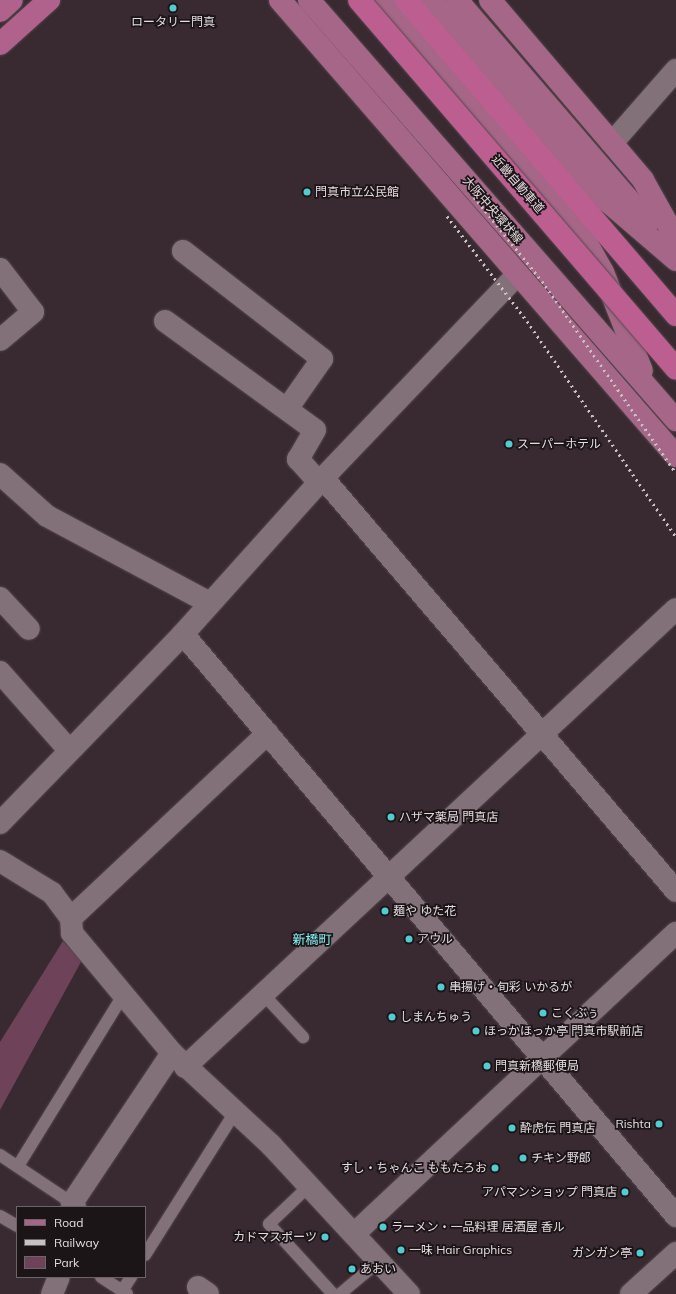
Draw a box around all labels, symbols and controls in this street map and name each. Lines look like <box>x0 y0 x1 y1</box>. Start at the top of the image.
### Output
marker: ロータリー門真 <box>168 3 178 13</box>
place label: ロータリー門真 <box>131 15 215 29</box>
street label: 近畿自動車道 <box>489 152 547 216</box>
street label: 大阪中央環状線 <box>460 174 526 246</box>
place label: 門真市立公民館 <box>315 185 399 199</box>
marker: 門真市立公民館 <box>302 187 312 197</box>
place label: スーパーホテル <box>517 437 601 451</box>
marker: スーパーホテル <box>504 439 514 449</box>
place label: ハザマ薬局 門真店 <box>399 810 498 824</box>
marker: ハザマ薬局 門真店 <box>386 812 396 822</box>
place label: 麺や ゆた花 <box>393 904 456 918</box>
marker: 麺や ゆた花 <box>380 906 390 916</box>
district label: 新橋町 <box>293 931 331 947</box>
place label: アウル <box>417 932 453 946</box>
marker: アウル <box>404 934 414 944</box>
place label: 串揚げ・旬彩 いかるが <box>449 980 572 994</box>
marker: 串揚げ・旬彩 いかるが <box>436 982 446 992</box>
place label: こくぶぅ <box>551 1006 599 1020</box>
marker: こくぶぅ <box>538 1008 548 1018</box>
place label: しまんちゅう <box>400 1010 472 1024</box>
marker: しまんちゅう <box>387 1012 397 1022</box>
place label: ほっかほっか亭 門真市駅前店 <box>484 1024 643 1038</box>
marker: ほっかほっか亭 門真市駅前店 <box>471 1026 481 1036</box>
place label: 門真新橋郵便局 <box>495 1059 579 1073</box>
marker: 門真新橋郵便局 <box>482 1061 492 1071</box>
place label: Rishta <box>615 1117 651 1131</box>
marker: Rishta <box>654 1119 664 1129</box>
place label: 酔虎伝 門真店 <box>520 1121 595 1135</box>
marker: 酔虎伝 門真店 <box>507 1123 517 1133</box>
place label: チキン野郎 <box>531 1151 591 1165</box>
marker: チキン野郎 <box>518 1153 528 1163</box>
place label: すし・ちゃんこ ももたろお <box>340 1161 487 1175</box>
marker: すし・ちゃんこ ももたろお <box>490 1163 500 1173</box>
place label: アパマンショップ 門真店 <box>482 1185 617 1199</box>
marker: アパマンショップ 門真店 <box>620 1187 630 1197</box>
legend <box>16 1206 146 1278</box>
text: Road <box>54 1215 83 1230</box>
place label: ラーメン・一品料理 居酒屋 香ル <box>391 1220 565 1234</box>
marker: ラーメン・一品料理 居酒屋 香ル <box>378 1222 388 1232</box>
place label: カドマスポーツ <box>233 1230 317 1244</box>
marker: カドマスポーツ <box>320 1232 330 1242</box>
text: Railway <box>54 1235 99 1250</box>
place label: 一味 Hair Graphics <box>409 1243 512 1257</box>
marker: 一味 Hair Graphics <box>396 1245 406 1255</box>
place label: ガンガン亭 <box>572 1246 632 1260</box>
marker: ガンガン亭 <box>635 1248 645 1258</box>
text: Park <box>54 1255 79 1270</box>
place label: あおい <box>360 1262 396 1276</box>
marker: あおい <box>347 1264 357 1274</box>

